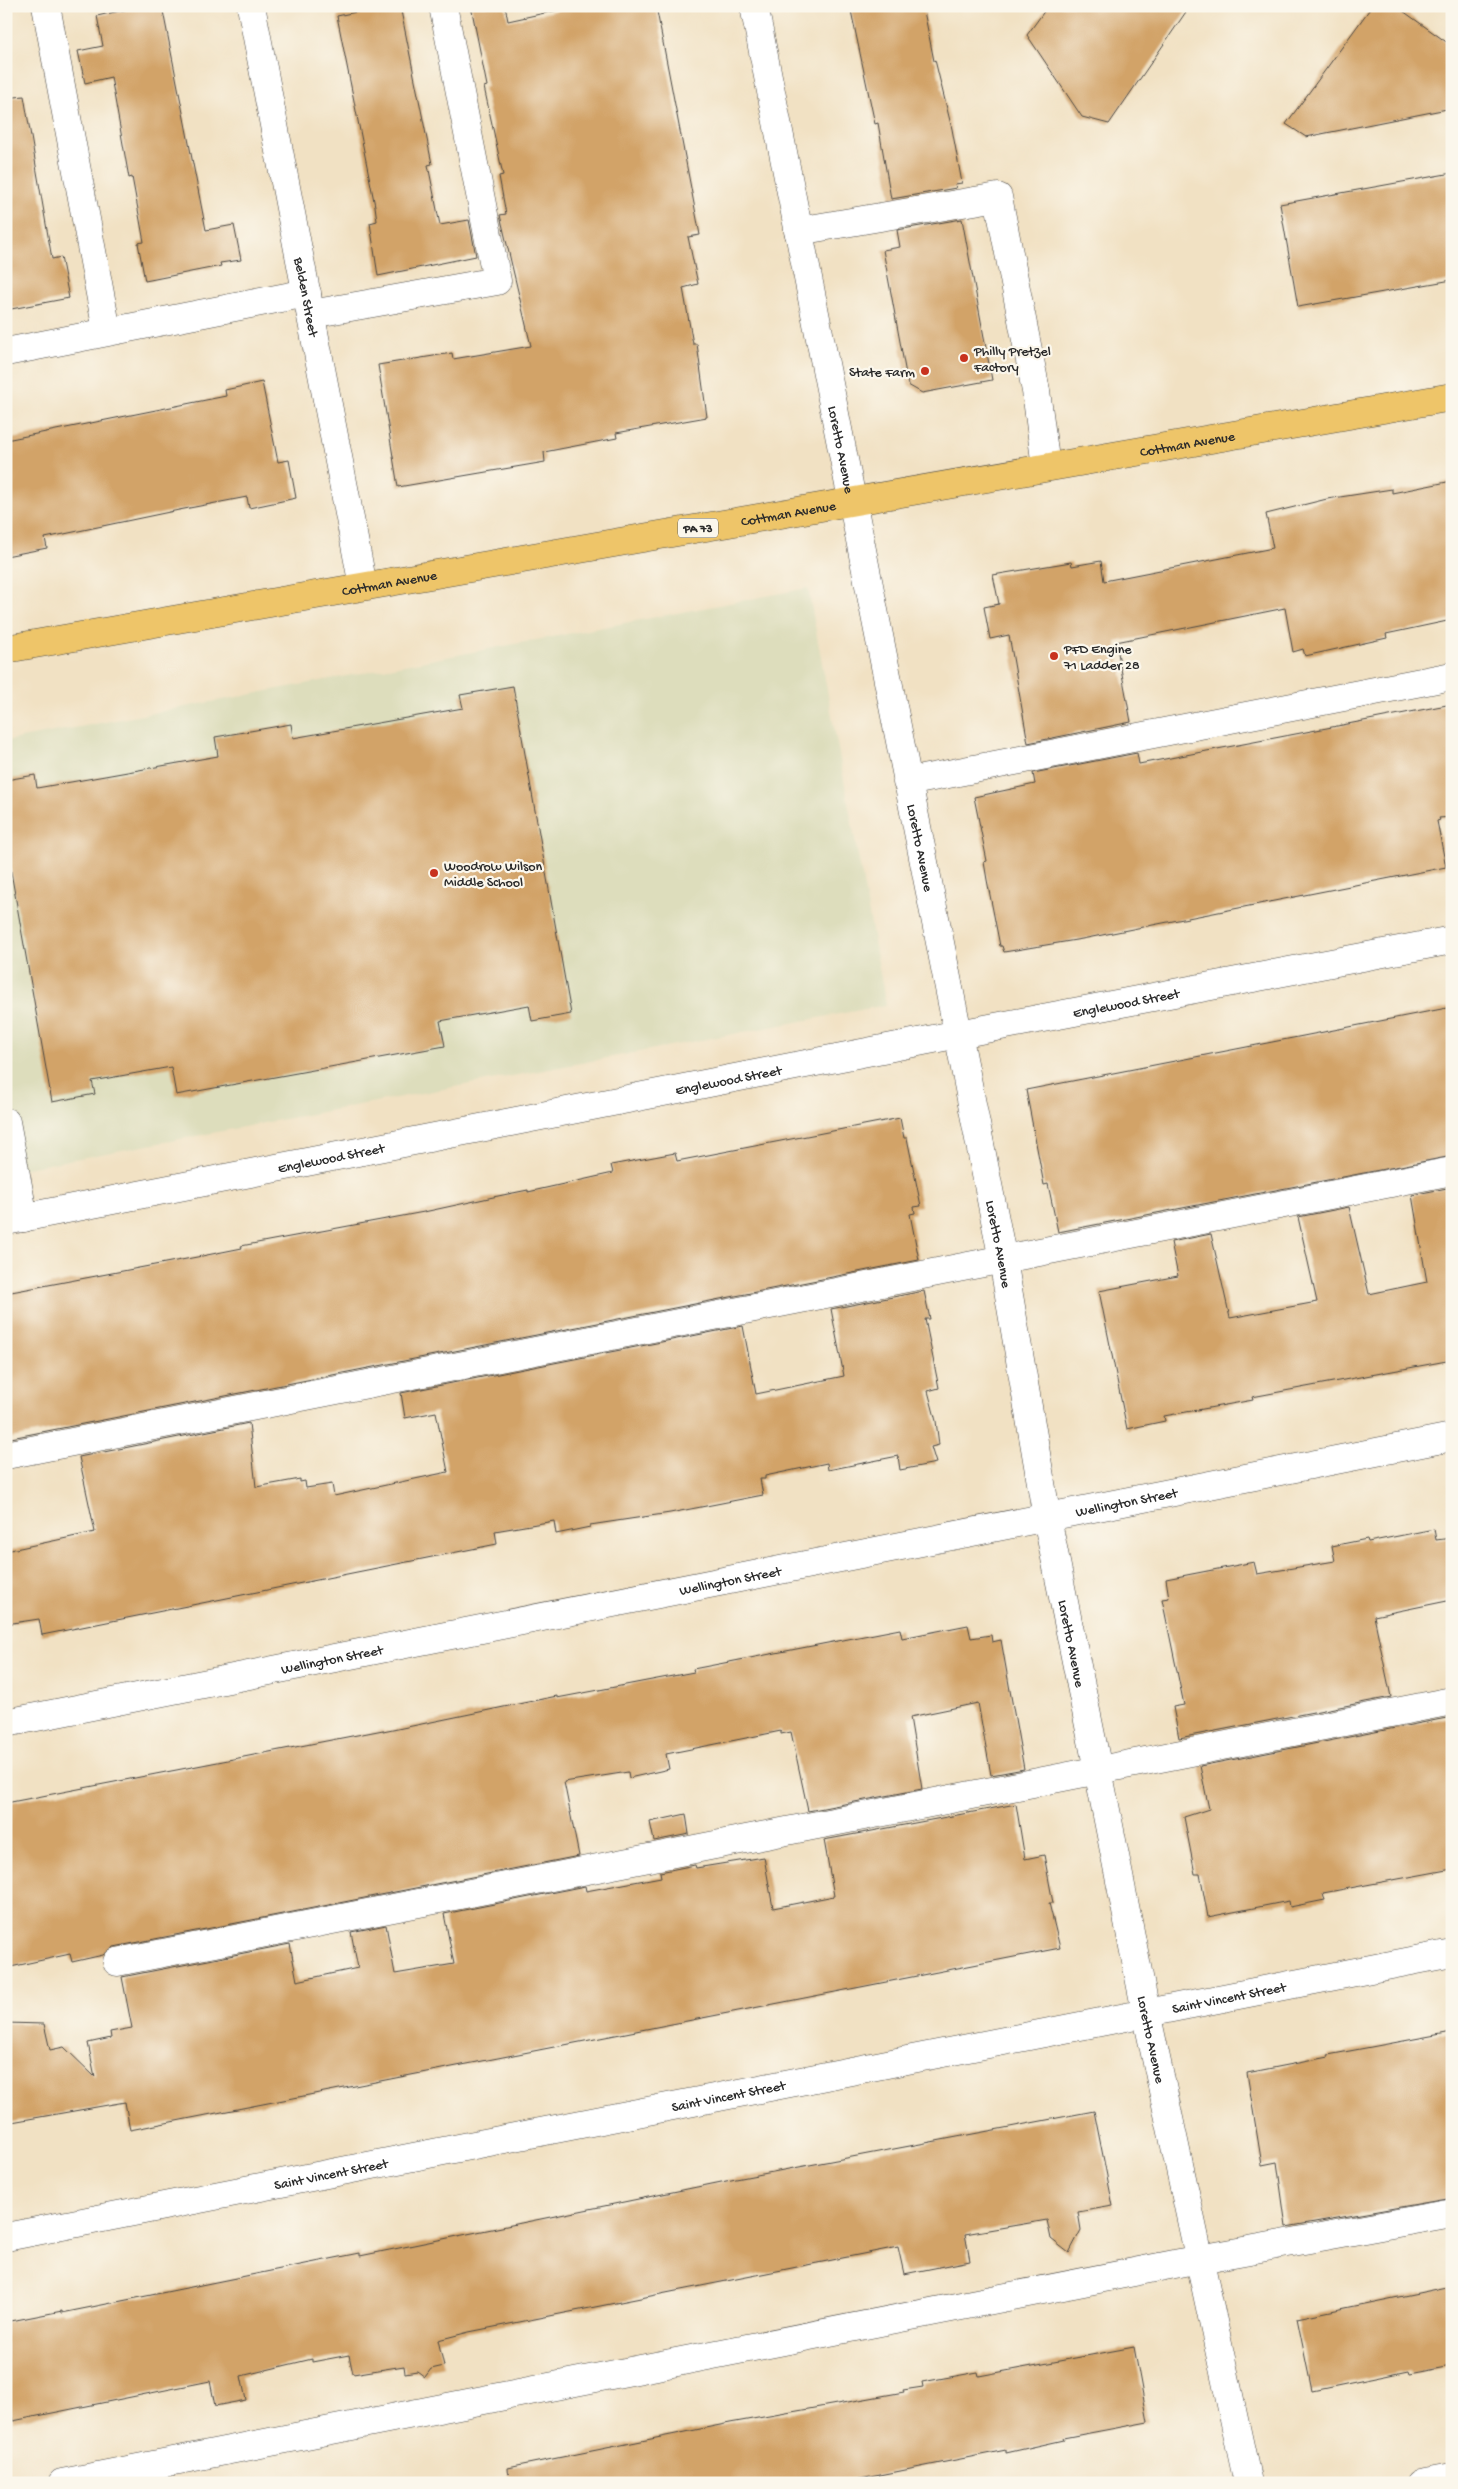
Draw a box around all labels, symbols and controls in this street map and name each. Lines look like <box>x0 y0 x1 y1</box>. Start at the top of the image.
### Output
street label: Belden Street <box>289 255 321 339</box>
place label: Philly Pretzel Factory <box>973 344 1051 377</box>
marker: Philly Pretzel Factory <box>958 352 970 364</box>
place label: State Farm <box>849 365 915 382</box>
marker: State Farm <box>919 365 931 377</box>
street label: Loretto Avenue <box>823 405 857 496</box>
street label: Cottman Avenue <box>1139 429 1237 462</box>
street label: Cottman Avenue <box>740 498 838 532</box>
road number: PA 73 <box>678 518 718 538</box>
street label: Cottman Avenue <box>341 568 439 601</box>
place label: PFD Engine 71 Ladder 28 <box>1063 642 1140 675</box>
marker: PFD Engine 71 Ladder 28 <box>1048 650 1060 662</box>
street label: Loretto Avenue <box>902 803 936 894</box>
place label: Woodrow Wilson Middle School <box>444 859 542 892</box>
marker: Woodrow Wilson Middle School <box>428 867 440 879</box>
street label: Englewood Street <box>1072 986 1182 1023</box>
street label: Englewood Street <box>674 1063 785 1100</box>
street label: Englewood Street <box>277 1141 387 1178</box>
street label: Loretto Avenue <box>980 1199 1014 1290</box>
street label: Wellington Street <box>1074 1485 1180 1522</box>
street label: Wellington Street <box>678 1564 784 1601</box>
street label: Loretto Avenue <box>1053 1599 1087 1690</box>
street label: Wellington Street <box>280 1642 386 1679</box>
street label: Saint Vincent Street <box>1171 1980 1289 2019</box>
street label: Loretto Avenue <box>1132 1995 1167 2086</box>
street label: Saint Vincent Street <box>670 2078 788 2117</box>
street label: Saint Vincent Street <box>273 2156 391 2195</box>

